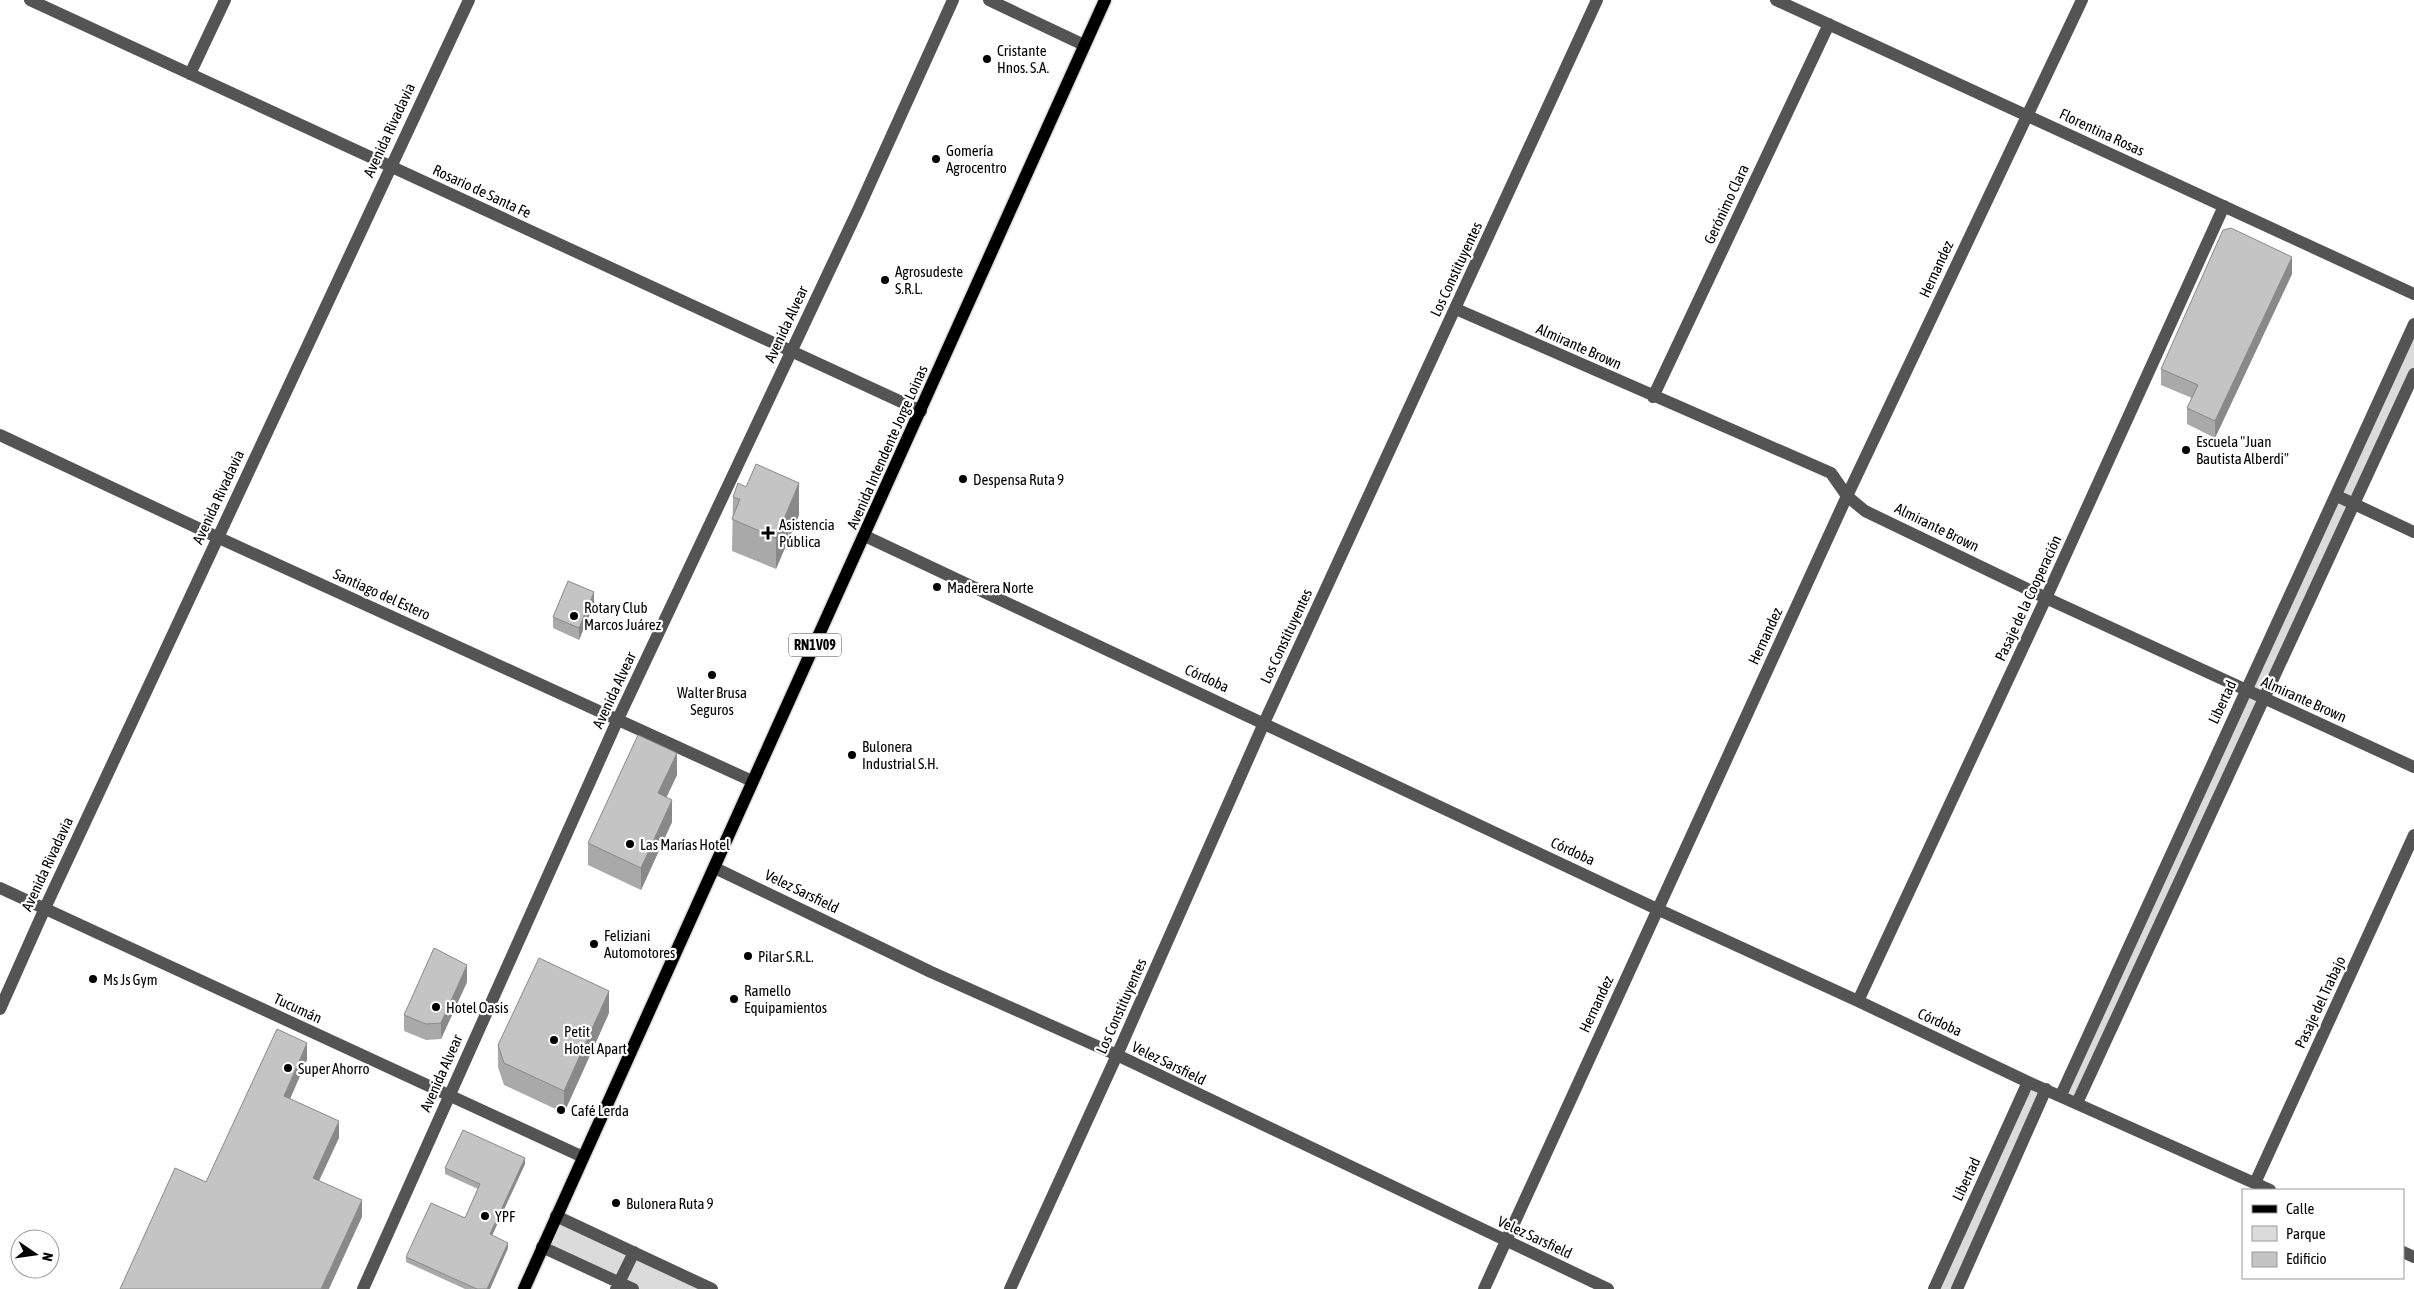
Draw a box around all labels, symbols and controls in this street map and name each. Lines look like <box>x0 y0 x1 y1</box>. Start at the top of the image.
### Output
place label: Cristante Hnos. S.A. <box>997 42 1049 76</box>
marker: Cristante Hnos. S.A. <box>981 53 993 65</box>
street label: Avenida Rivadavia <box>360 80 418 180</box>
street label: Florentina Rosas <box>2057 105 2147 159</box>
place label: Gomería Agrocentro <box>946 142 1007 176</box>
marker: Gomería Agrocentro <box>930 153 942 165</box>
street label: Rosario de Santa Fe <box>430 161 534 221</box>
street label: Gerónimo Clara <box>1700 162 1752 246</box>
street label: Los Constituyentes <box>1427 219 1485 319</box>
street label: Hernandez <box>1915 237 1957 300</box>
place label: Agrosudeste S.R.L. <box>895 263 963 297</box>
marker: Agrosudeste S.R.L. <box>879 274 891 286</box>
street label: Avenida Alvear <box>761 283 811 365</box>
street label: Almirante Brown <box>1534 320 1624 372</box>
street label: Avenida Intendente Jorge Loinas <box>843 363 931 531</box>
place label: Escuela "Juan Bautista Alberdi" <box>2196 433 2289 467</box>
marker: Escuela "Juan Bautista Alberdi" <box>2180 444 2192 456</box>
street label: Avenida Rivadavia <box>189 447 247 547</box>
place label: Despensa Ruta 9 <box>973 471 1064 488</box>
marker: Despensa Ruta 9 <box>957 473 969 485</box>
street label: Almirante Brown <box>1892 499 1982 555</box>
place label: Asistencia Pública <box>779 516 835 550</box>
marker: Asistencia Pública <box>761 526 775 540</box>
street label: Pasaje de la Cooperación <box>1991 532 2065 664</box>
street label: Santiago del Estero <box>331 565 433 623</box>
place label: Maderera Norte <box>947 579 1034 596</box>
marker: Maderera Norte <box>931 581 943 593</box>
street label: Los Constituyentes <box>1257 586 1315 686</box>
place label: Rotary Club Marcos Juárez <box>584 599 662 633</box>
street label: Hernandez <box>1744 604 1786 667</box>
marker: Rotary Club Marcos Juárez <box>568 610 580 622</box>
road number: RN1V09 <box>789 634 841 656</box>
street label: Avenida Alvear <box>589 649 639 731</box>
street label: Córdoba <box>1182 660 1232 696</box>
marker: Walter Brusa Seguros <box>706 669 718 681</box>
street label: Almirante Brown <box>2259 673 2349 725</box>
street label: Libertad <box>2205 678 2239 726</box>
place label: Walter Brusa Seguros <box>677 684 747 718</box>
place label: Bulonera Industrial S.H. <box>862 738 939 772</box>
marker: Bulonera Industrial S.H. <box>846 749 858 761</box>
street label: Avenida Rivadavia <box>18 814 76 914</box>
street label: Córdoba <box>1548 833 1598 869</box>
place label: Las Marías Hotel <box>640 836 730 853</box>
marker: Las Marías Hotel <box>624 838 636 850</box>
street label: Velez Sarsfield <box>762 866 842 916</box>
place label: Feliziani Automotores <box>604 927 675 961</box>
marker: Feliziani Automotores <box>588 938 600 950</box>
place label: Pilar S.R.L. <box>758 948 814 965</box>
marker: Pilar S.R.L. <box>742 950 754 962</box>
street label: Pasaje del Trabajo <box>2291 953 2349 1051</box>
street label: Los Constituyentes <box>1092 956 1150 1056</box>
place label: Ms Js Gym <box>103 971 157 988</box>
street label: Hernandez <box>1575 972 1617 1035</box>
marker: Ms Js Gym <box>87 973 99 985</box>
place label: Ramello Equipamientos <box>744 982 827 1016</box>
street label: Tucumán <box>271 990 325 1026</box>
marker: Ramello Equipamientos <box>728 993 740 1005</box>
place label: Hotel Oasis <box>446 999 509 1016</box>
marker: Hotel Oasis <box>430 1001 442 1013</box>
street label: Córdoba <box>1915 1004 1965 1040</box>
place label: Petit Hotel Apart <box>564 1023 627 1057</box>
street label: Avenida Alvear <box>416 1031 466 1114</box>
marker: Petit Hotel Apart <box>548 1034 560 1046</box>
street label: Velez Sarsfield <box>1129 1038 1209 1088</box>
place label: Super Ahorro <box>298 1060 370 1077</box>
marker: Super Ahorro <box>282 1062 294 1074</box>
place label: Café Lerda <box>571 1102 629 1119</box>
marker: Café Lerda <box>555 1104 567 1116</box>
street label: Libertad <box>1949 1155 1983 1203</box>
legend <box>2242 1189 2404 1279</box>
place label: Bulonera Ruta 9 <box>626 1195 714 1212</box>
marker: Bulonera Ruta 9 <box>610 1197 622 1209</box>
text: Calle <box>2286 1200 2315 1217</box>
place label: YPF <box>495 1208 515 1225</box>
marker: YPF <box>479 1210 491 1222</box>
street label: Velez Sarsfield <box>1495 1212 1575 1262</box>
text: Parque <box>2286 1225 2326 1242</box>
north arrow <box>10 1229 60 1279</box>
text: Edificio <box>2286 1250 2327 1267</box>
text: N <box>39 1251 56 1263</box>

